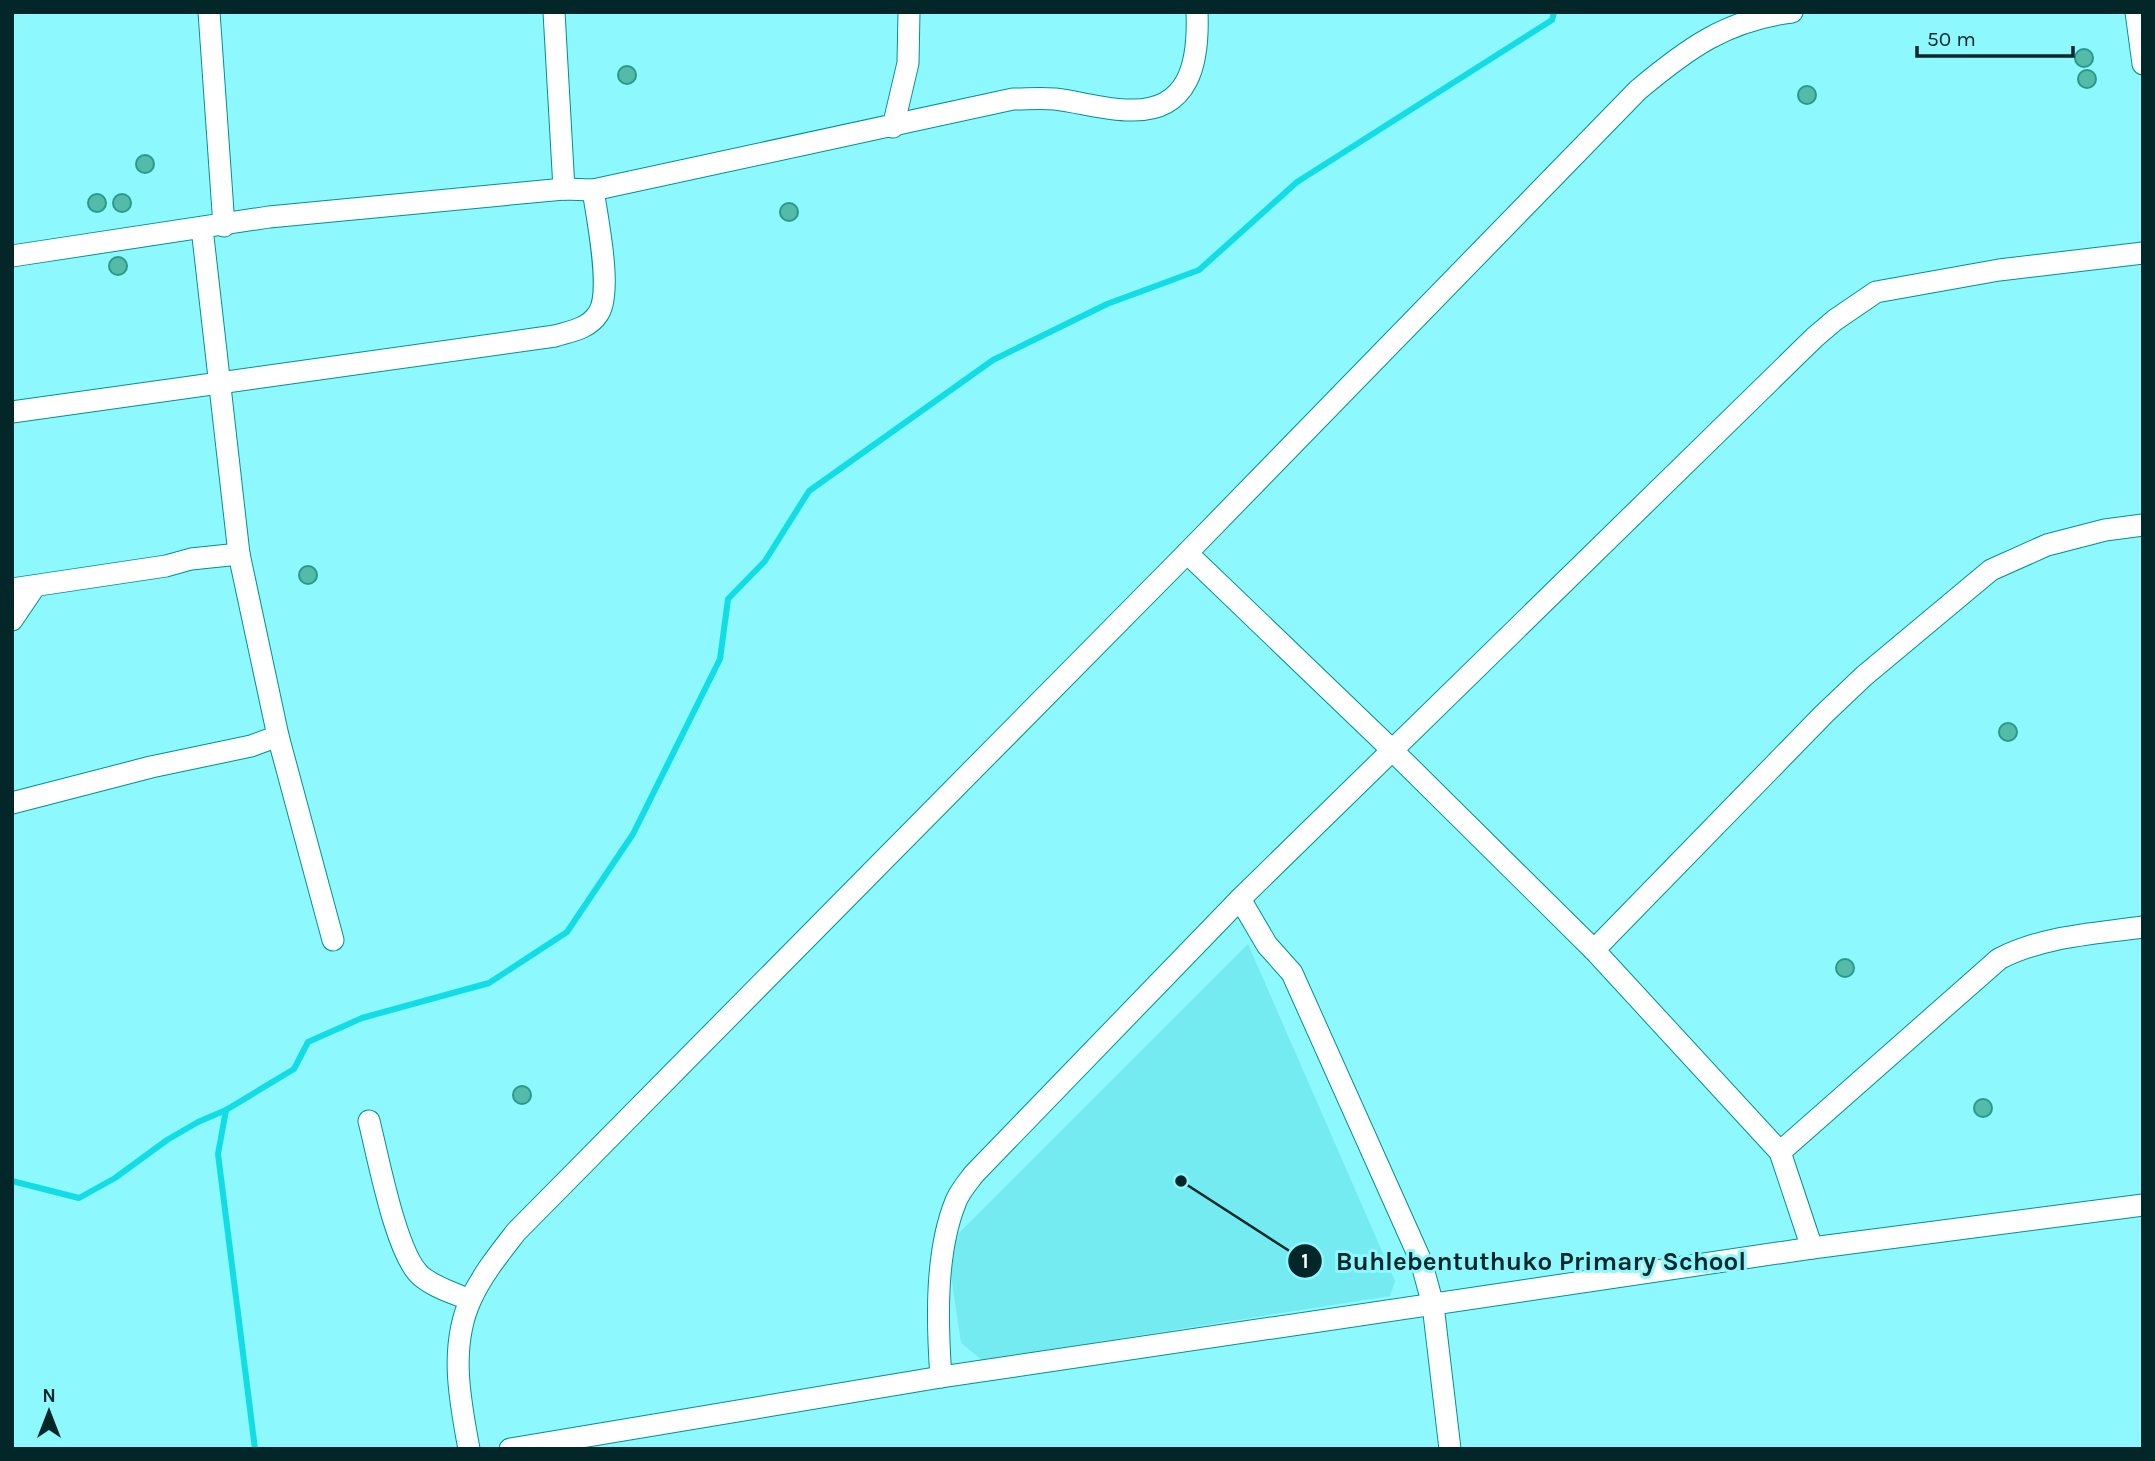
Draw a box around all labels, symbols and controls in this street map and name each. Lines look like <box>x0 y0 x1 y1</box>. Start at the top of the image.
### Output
scale bar <box>1917 14 2073 58</box>
text: 50 m <box>1927 27 1976 51</box>
callout: Buhlebentuthuko Primary School <box>1287 1237 1761 1284</box>
text: Buhlebentuthuko Primary School <box>1336 1246 1746 1277</box>
text: 1 <box>1301 1249 1309 1273</box>
north arrow <box>14 1377 84 1447</box>
text: N <box>42 1385 56 1407</box>

